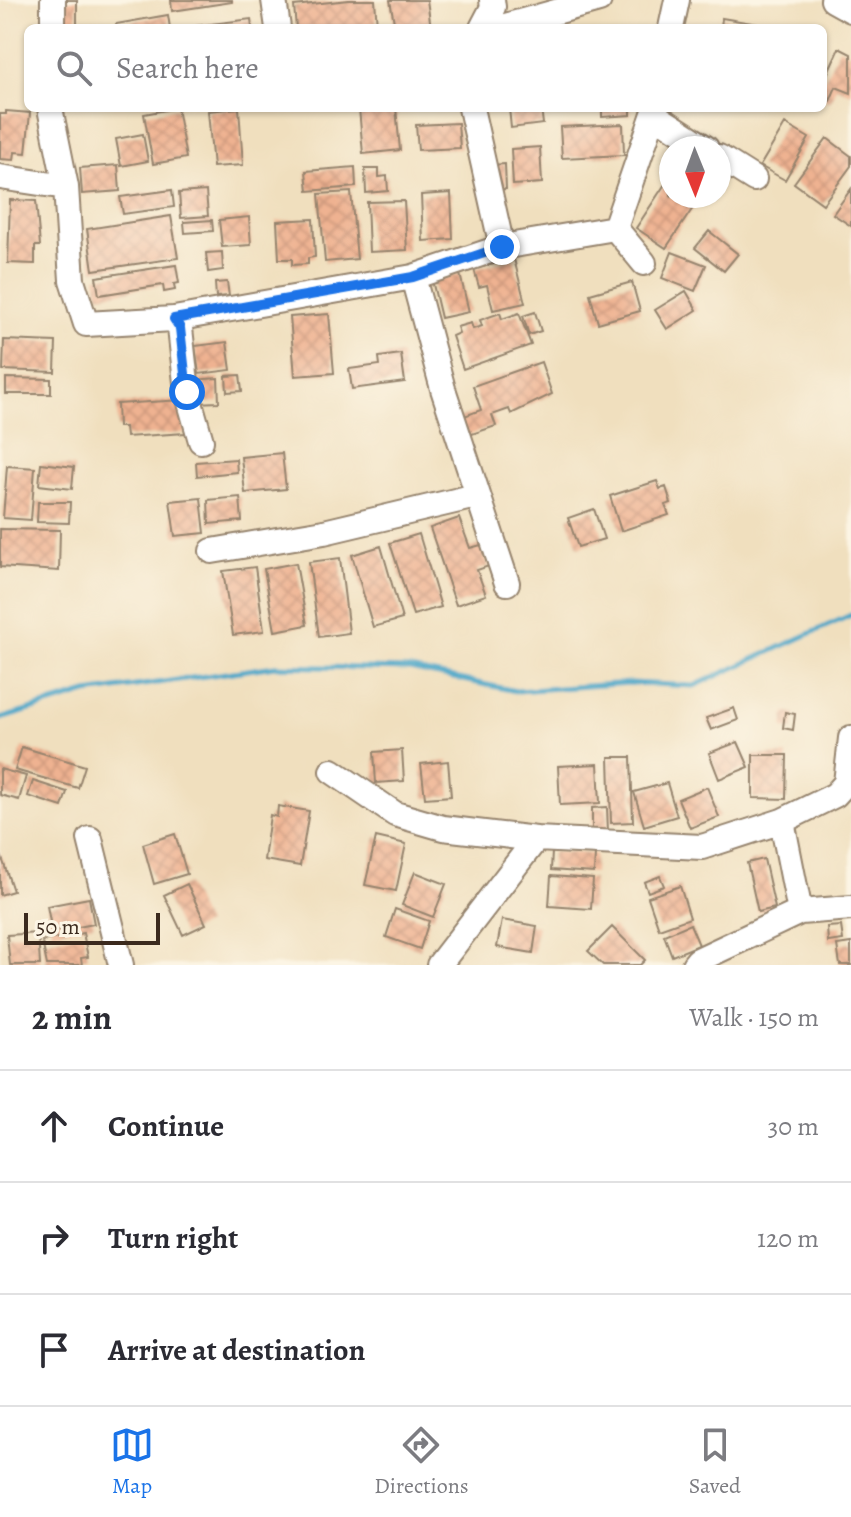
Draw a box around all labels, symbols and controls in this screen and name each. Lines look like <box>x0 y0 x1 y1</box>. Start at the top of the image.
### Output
search box <box>24 24 827 112</box>
icon: search <box>52 46 96 90</box>
text: Search here <box>116 48 259 88</box>
north arrow <box>659 136 731 208</box>
route end <box>484 229 520 265</box>
route start <box>169 374 205 410</box>
scale bar <box>24 909 160 945</box>
text: 50 m <box>36 912 80 942</box>
text: 2 min <box>32 994 112 1041</box>
text: Walk · 150 m <box>689 1000 819 1035</box>
icon: ahead <box>32 1104 76 1148</box>
text: Continue <box>108 1106 224 1146</box>
text: 30 m <box>768 1109 819 1144</box>
icon: right <box>32 1216 76 1260</box>
text: Turn right <box>108 1218 238 1258</box>
text: 120 m <box>757 1221 819 1256</box>
icon: arrive <box>32 1328 76 1372</box>
text: Arrive at destination <box>108 1330 365 1370</box>
tab: Map <box>110 1423 154 1501</box>
tab: Directions <box>374 1423 469 1501</box>
tab: Saved <box>689 1423 741 1501</box>

